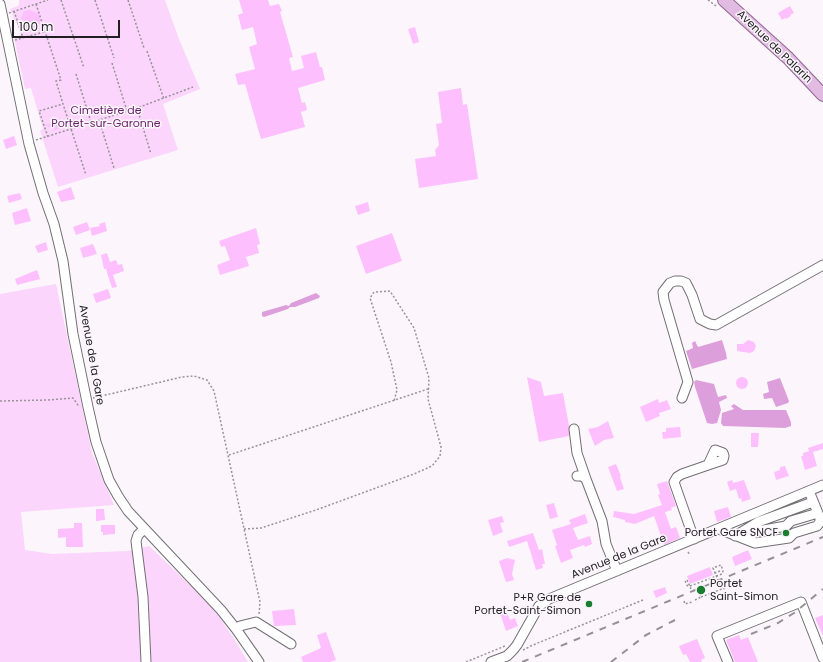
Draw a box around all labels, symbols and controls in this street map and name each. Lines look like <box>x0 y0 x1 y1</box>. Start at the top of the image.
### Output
street label: Avenue de Palarin <box>734 8 814 86</box>
scale bar <box>14 12 122 38</box>
text: 100 m <box>19 18 53 35</box>
park label: Cimetière de Portet-sur-Garonne <box>51 104 161 130</box>
street label: Avenue de la Gare <box>76 304 106 406</box>
place label: Portet Gare SNCF <box>685 526 778 540</box>
marker: Portet Gare SNCF <box>781 528 791 538</box>
street label: Avenue de la Gare <box>570 532 668 582</box>
place label: Portet Saint-Simon <box>710 577 778 603</box>
marker: Portet Saint-Simon <box>695 584 707 596</box>
place label: P+R Gare de Portet-Saint-Simon <box>474 591 581 617</box>
marker: P+R Gare de Portet-Saint-Simon <box>584 599 594 609</box>

